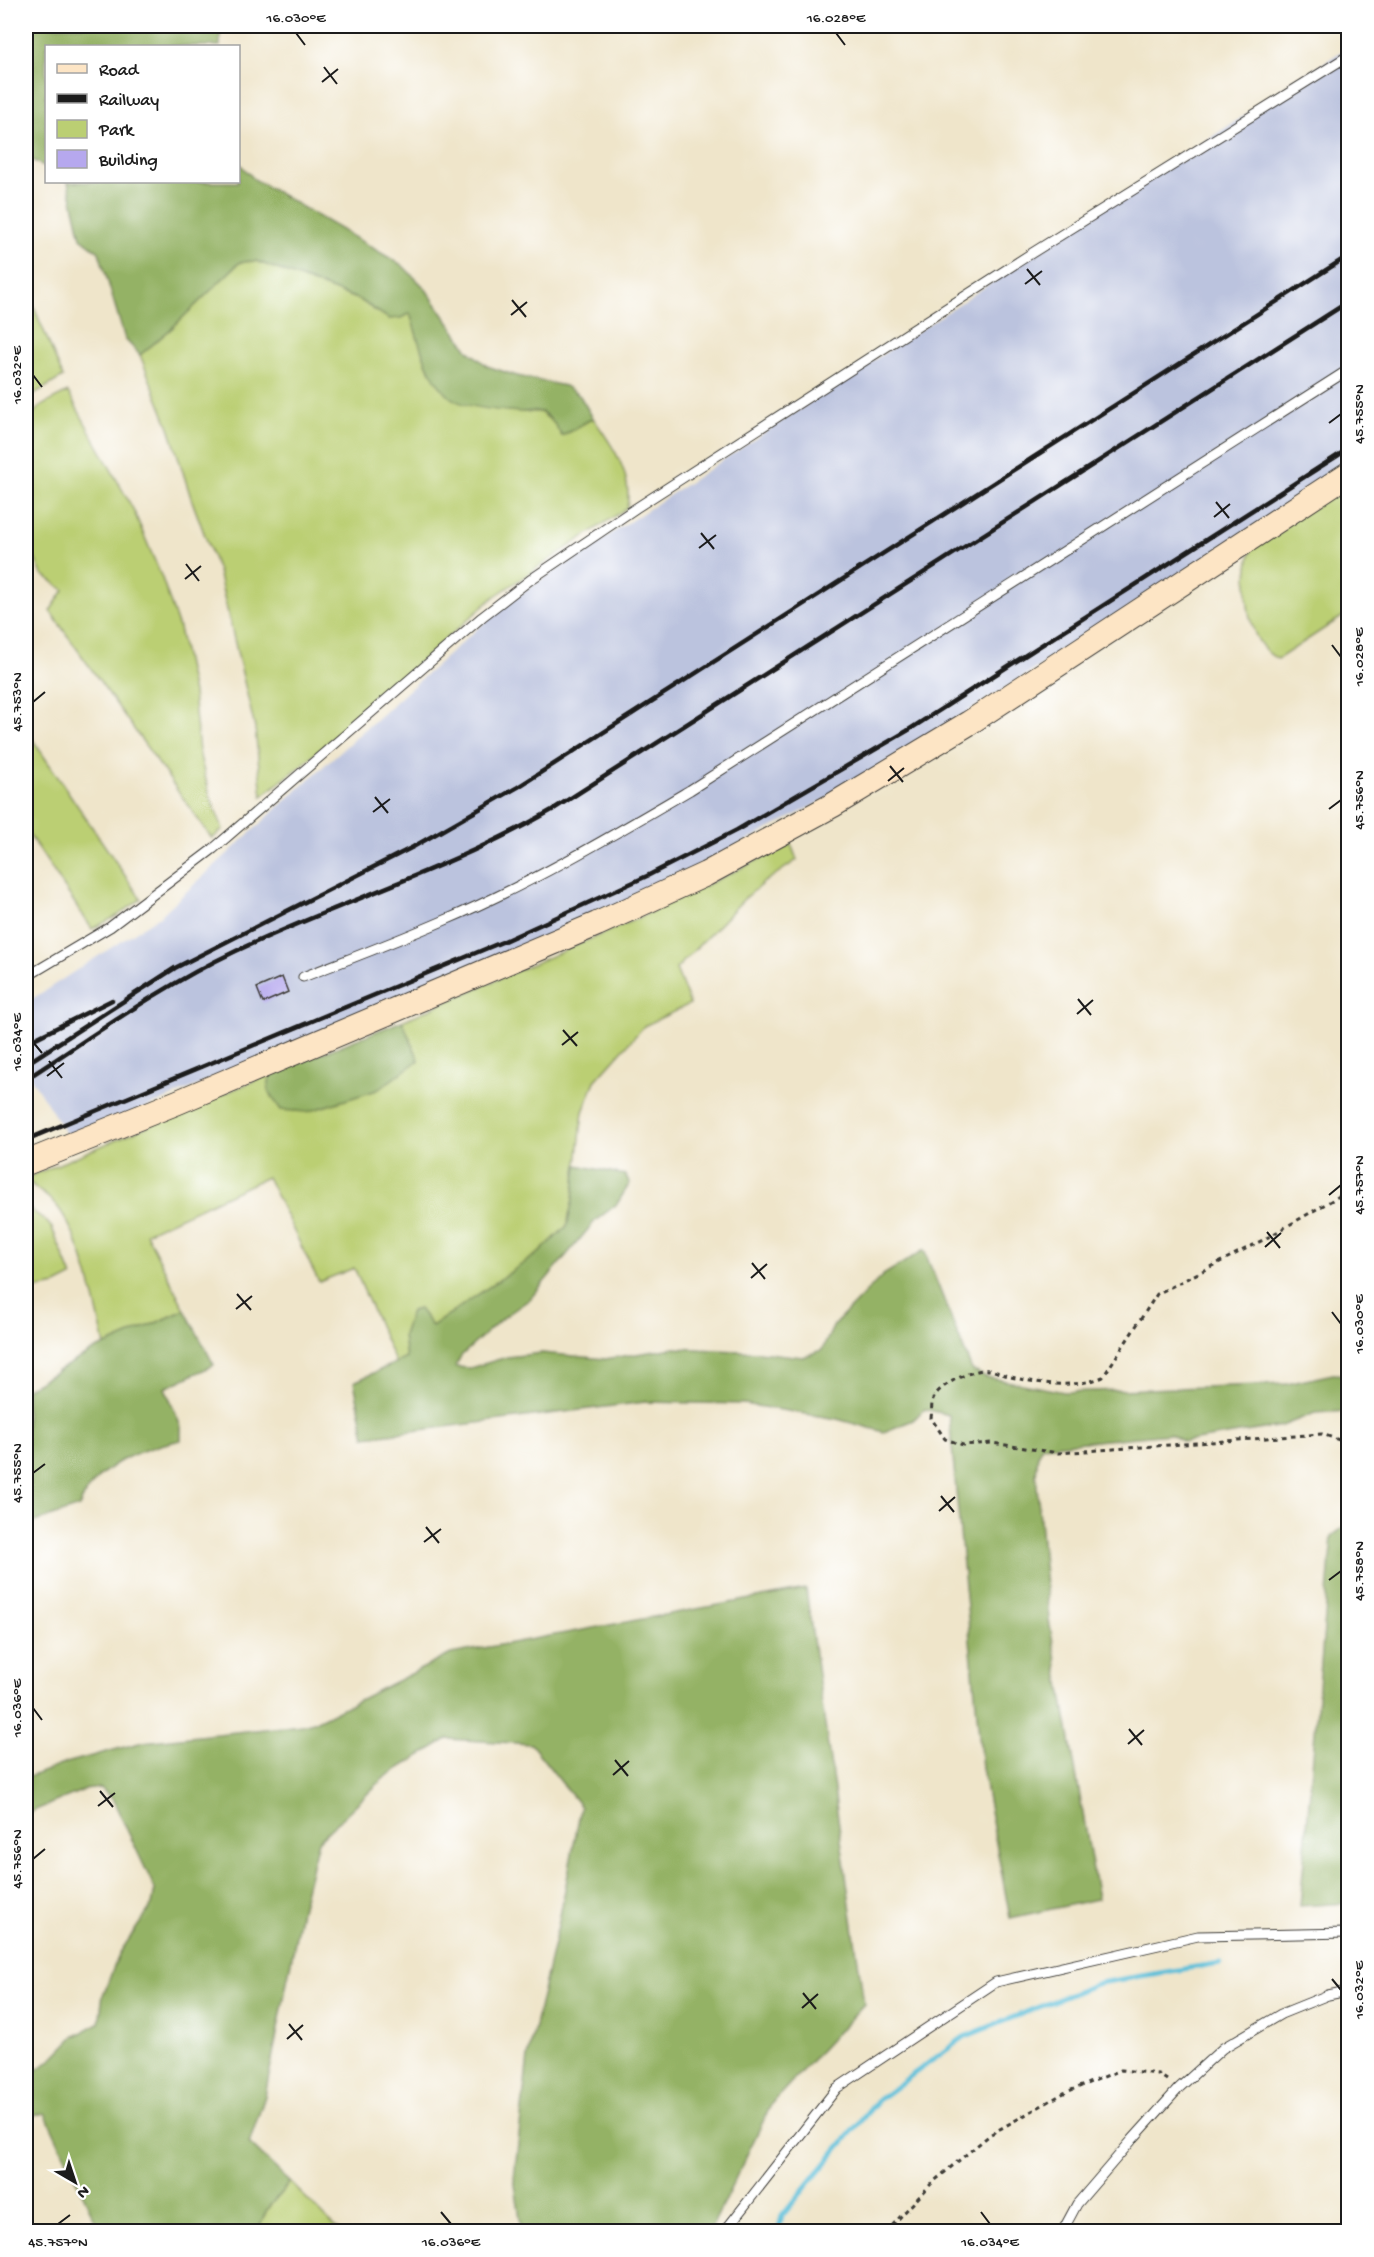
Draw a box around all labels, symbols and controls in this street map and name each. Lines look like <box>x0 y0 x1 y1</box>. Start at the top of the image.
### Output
text: 16.030°E <box>265 10 326 28</box>
text: 16.028°E <box>806 10 866 28</box>
legend <box>45 45 240 183</box>
text: Road <box>99 61 140 82</box>
text: Railway <box>99 91 159 112</box>
text: Park <box>98 121 135 142</box>
text: Building <box>98 151 158 172</box>
text: 16.032°E <box>9 345 27 405</box>
text: 45.755°N <box>1351 384 1369 444</box>
text: 16.028°E <box>1351 627 1369 687</box>
text: 45.753°N <box>9 672 27 732</box>
text: 45.756°N <box>1351 770 1369 830</box>
text: 16.034°E <box>9 1012 27 1072</box>
text: 45.757°N <box>1351 1155 1369 1215</box>
text: 16.030°E <box>1351 1294 1369 1355</box>
text: 45.755°N <box>9 1443 27 1503</box>
text: 45.758°N <box>1351 1541 1369 1601</box>
text: 16.036°E <box>9 1678 27 1738</box>
text: 45.756°N <box>9 1829 27 1889</box>
text: 16.032°E <box>1351 1960 1369 2020</box>
north arrow <box>45 2152 105 2212</box>
text: N <box>72 2180 92 2202</box>
text: 45.757°N <box>28 2234 88 2252</box>
text: 16.036°E <box>421 2234 481 2252</box>
text: 16.034°E <box>960 2234 1020 2252</box>

